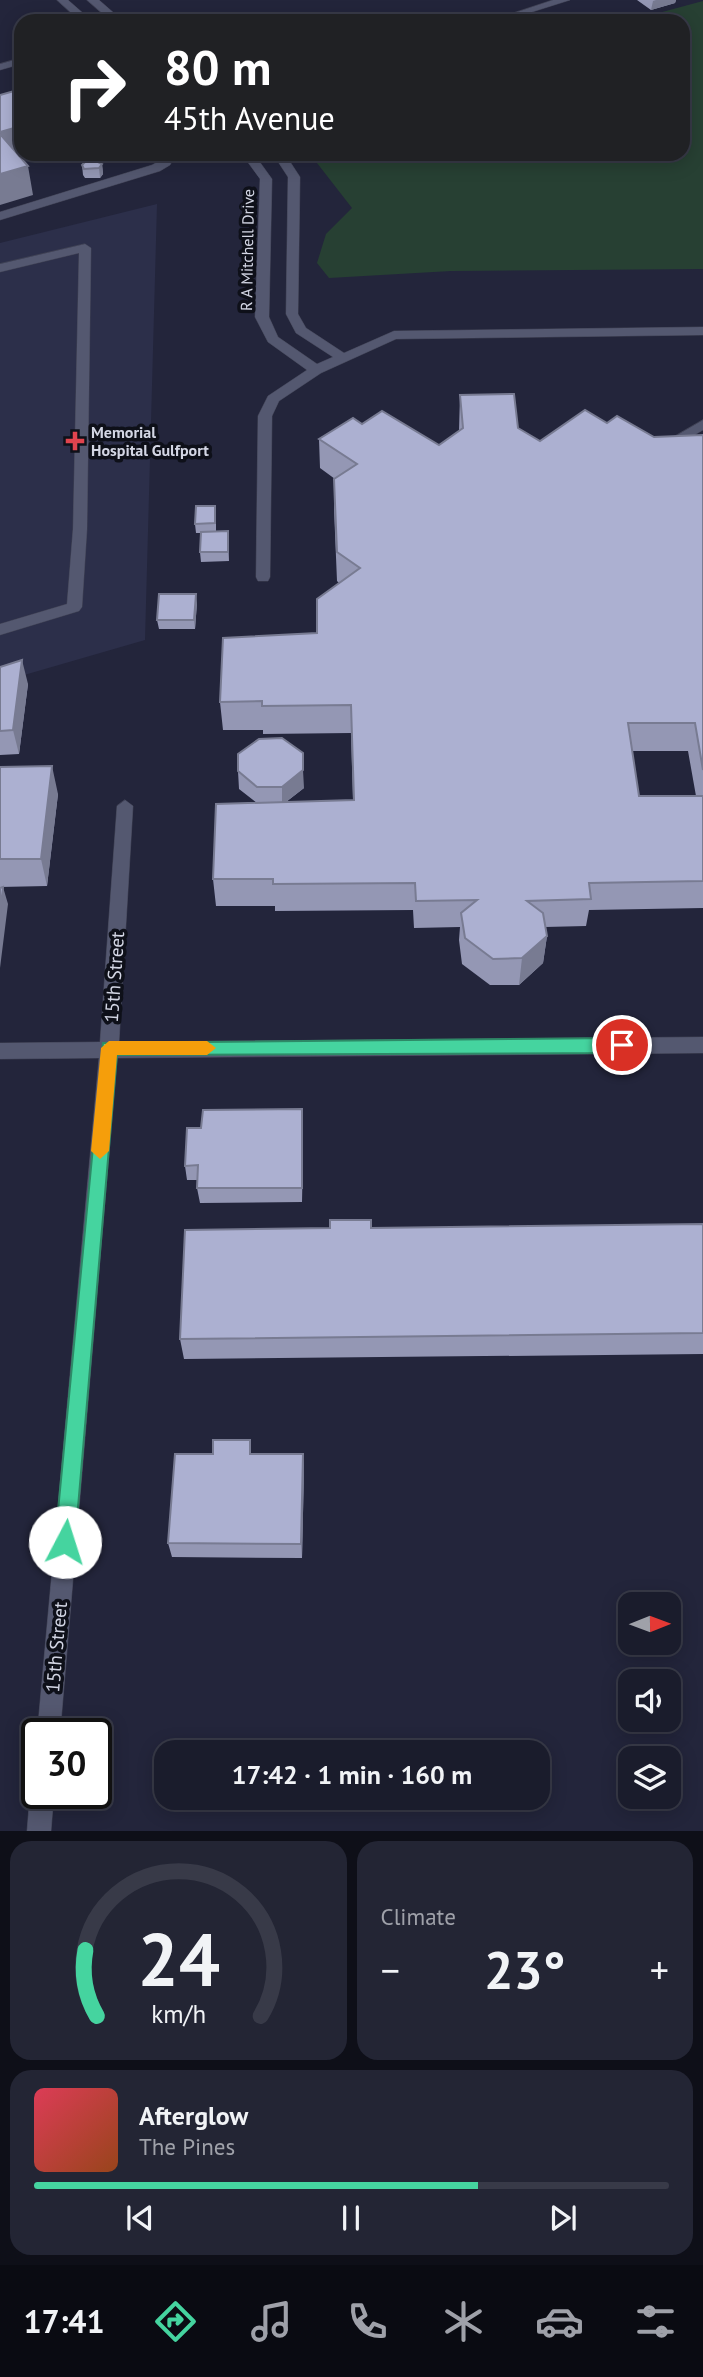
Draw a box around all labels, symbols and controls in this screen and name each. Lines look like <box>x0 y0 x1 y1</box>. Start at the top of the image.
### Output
text: 80 m <box>164 35 271 99</box>
icon: right <box>49 42 140 133</box>
text: 45th Avenue <box>164 97 335 139</box>
street label: R A Mitchell Drive <box>236 189 258 311</box>
place label: Memorial Hospital Gulfport <box>91 422 209 460</box>
marker: Memorial Hospital Gulfport <box>65 431 85 451</box>
street label: 15th Street <box>99 930 129 1023</box>
pin <box>592 1015 652 1075</box>
icon: arrive <box>603 1026 641 1064</box>
position arrow <box>28 1505 102 1579</box>
north arrow <box>618 1592 681 1656</box>
map controls <box>618 1592 681 1809</box>
street label: 15th Street <box>40 1600 72 1693</box>
button: sound <box>618 1669 681 1732</box>
speed limit sign: 30 <box>21 1718 112 1809</box>
button: layers <box>618 1746 681 1809</box>
text: 17:42 · 1 min · 160 m <box>232 1758 472 1791</box>
text: Climate <box>381 1902 456 1931</box>
text: 24 <box>137 1913 220 2007</box>
text: 23° <box>484 1936 566 2003</box>
text: − <box>381 1945 400 1994</box>
text: + <box>650 1945 669 1994</box>
text: km/h <box>151 1998 206 2030</box>
text: Afterglow <box>139 2099 248 2132</box>
text: The Pines <box>139 2132 235 2161</box>
icon: previous <box>121 2199 159 2237</box>
icon: pause <box>332 2199 370 2237</box>
icon: next <box>544 2199 582 2237</box>
icon: directions <box>151 2297 200 2346</box>
icon: music <box>247 2297 296 2346</box>
icon: phone <box>343 2297 392 2346</box>
icon: climate <box>439 2297 488 2346</box>
icon: car <box>535 2297 584 2346</box>
icon: filters <box>631 2297 680 2346</box>
text: 17:41 <box>23 2300 105 2342</box>

